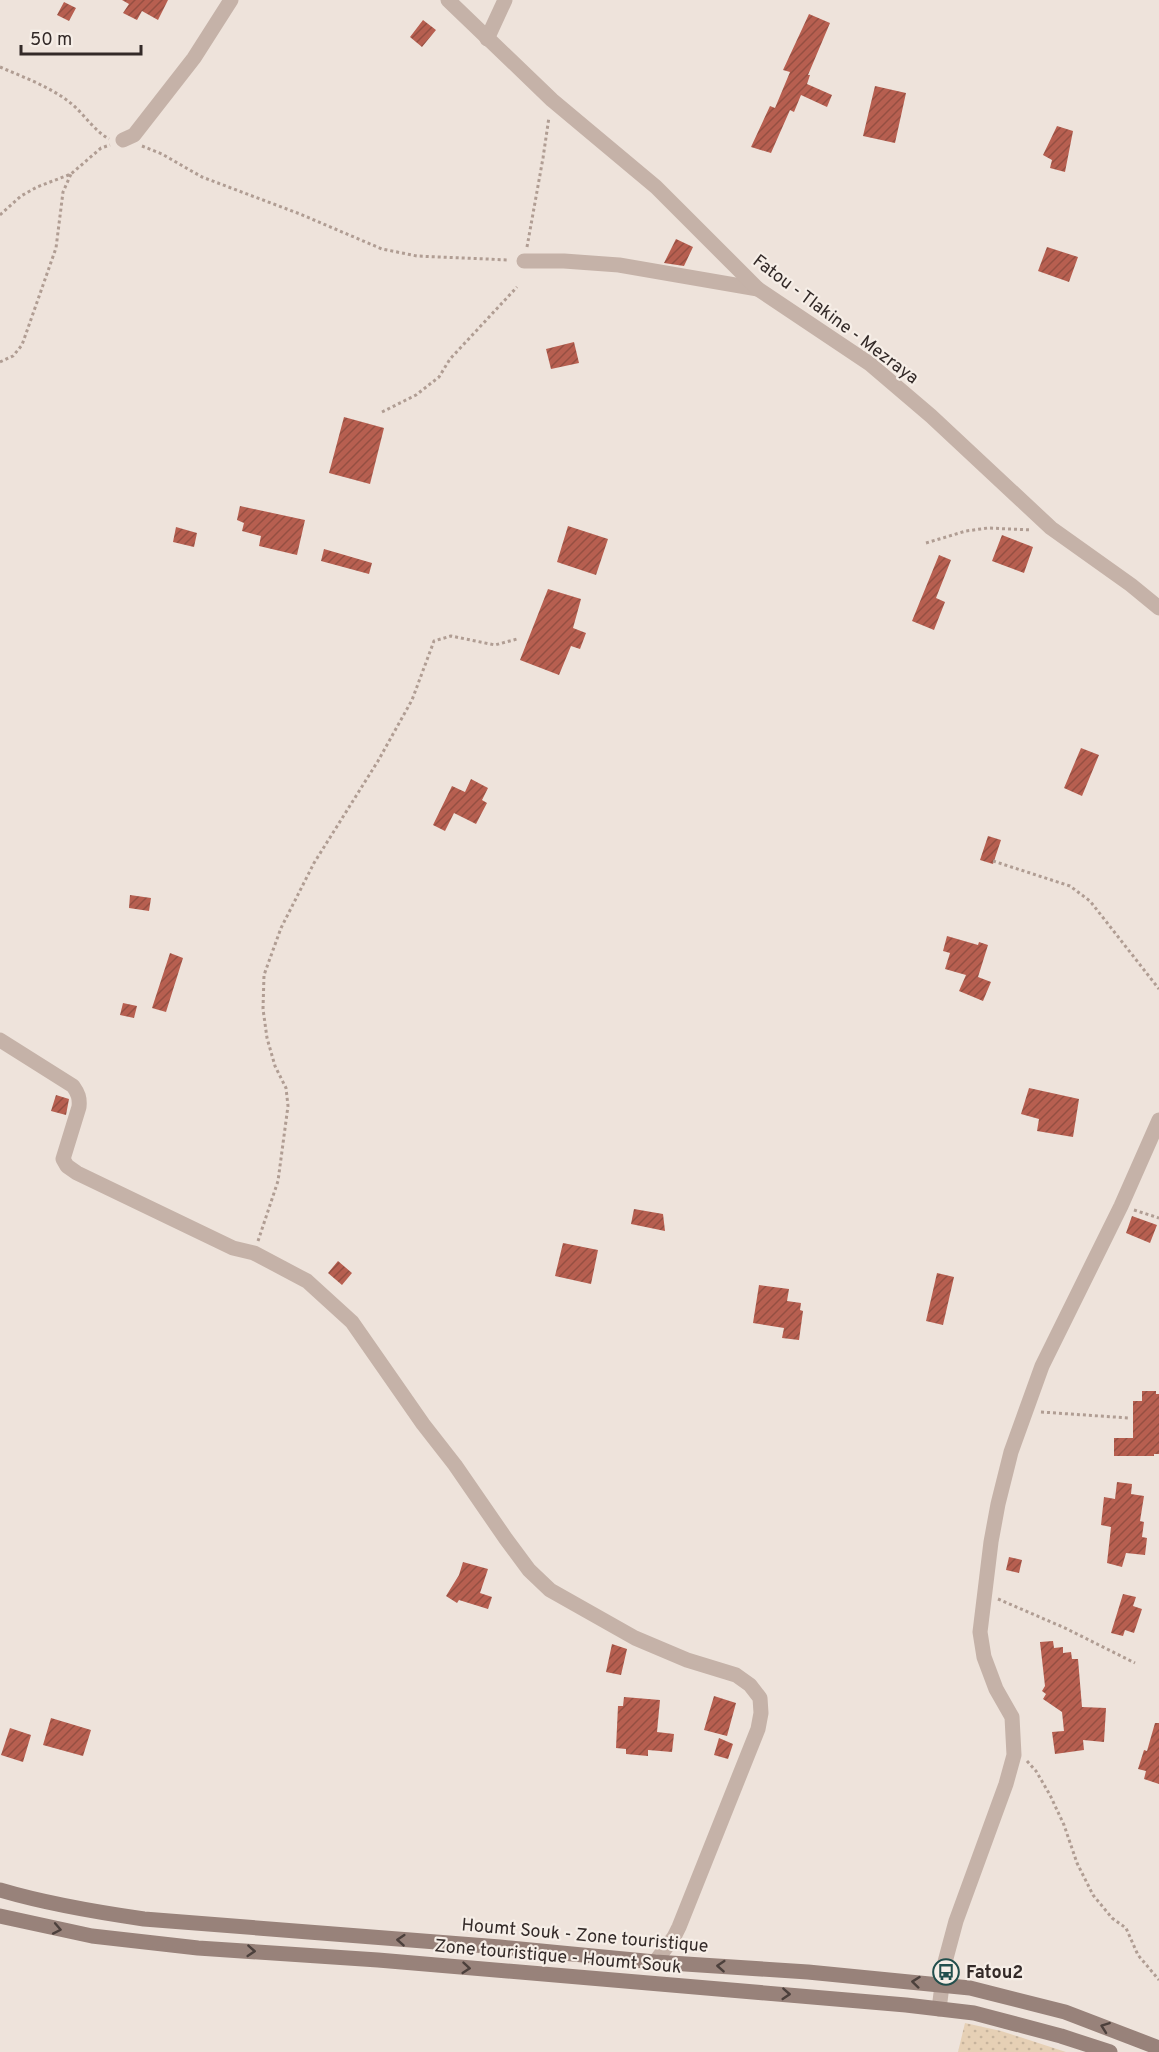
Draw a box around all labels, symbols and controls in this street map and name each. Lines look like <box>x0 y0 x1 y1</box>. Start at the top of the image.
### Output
scale bar <box>21 18 141 56</box>
text: 50 m <box>30 29 72 52</box>
street label: Fatou - Tlakine - Mezraya <box>748 250 923 390</box>
street label: Houmt Souk - Zone touristique <box>460 1914 709 1959</box>
one-way arrow <box>52 1922 62 1935</box>
one-way arrow <box>397 1933 406 1946</box>
street label: Zone touristique - Houmt Souk <box>433 1935 682 1980</box>
one-way arrow <box>246 1945 255 1958</box>
bus stop icon: Fatou2 <box>931 1957 961 1987</box>
one-way arrow <box>717 1960 726 1973</box>
one-way arrow <box>461 1961 470 1974</box>
place label: Fatou2 <box>966 1962 1023 1985</box>
one-way arrow <box>911 1976 920 1989</box>
one-way arrow <box>781 1988 790 2001</box>
one-way arrow <box>1100 2021 1111 2034</box>

